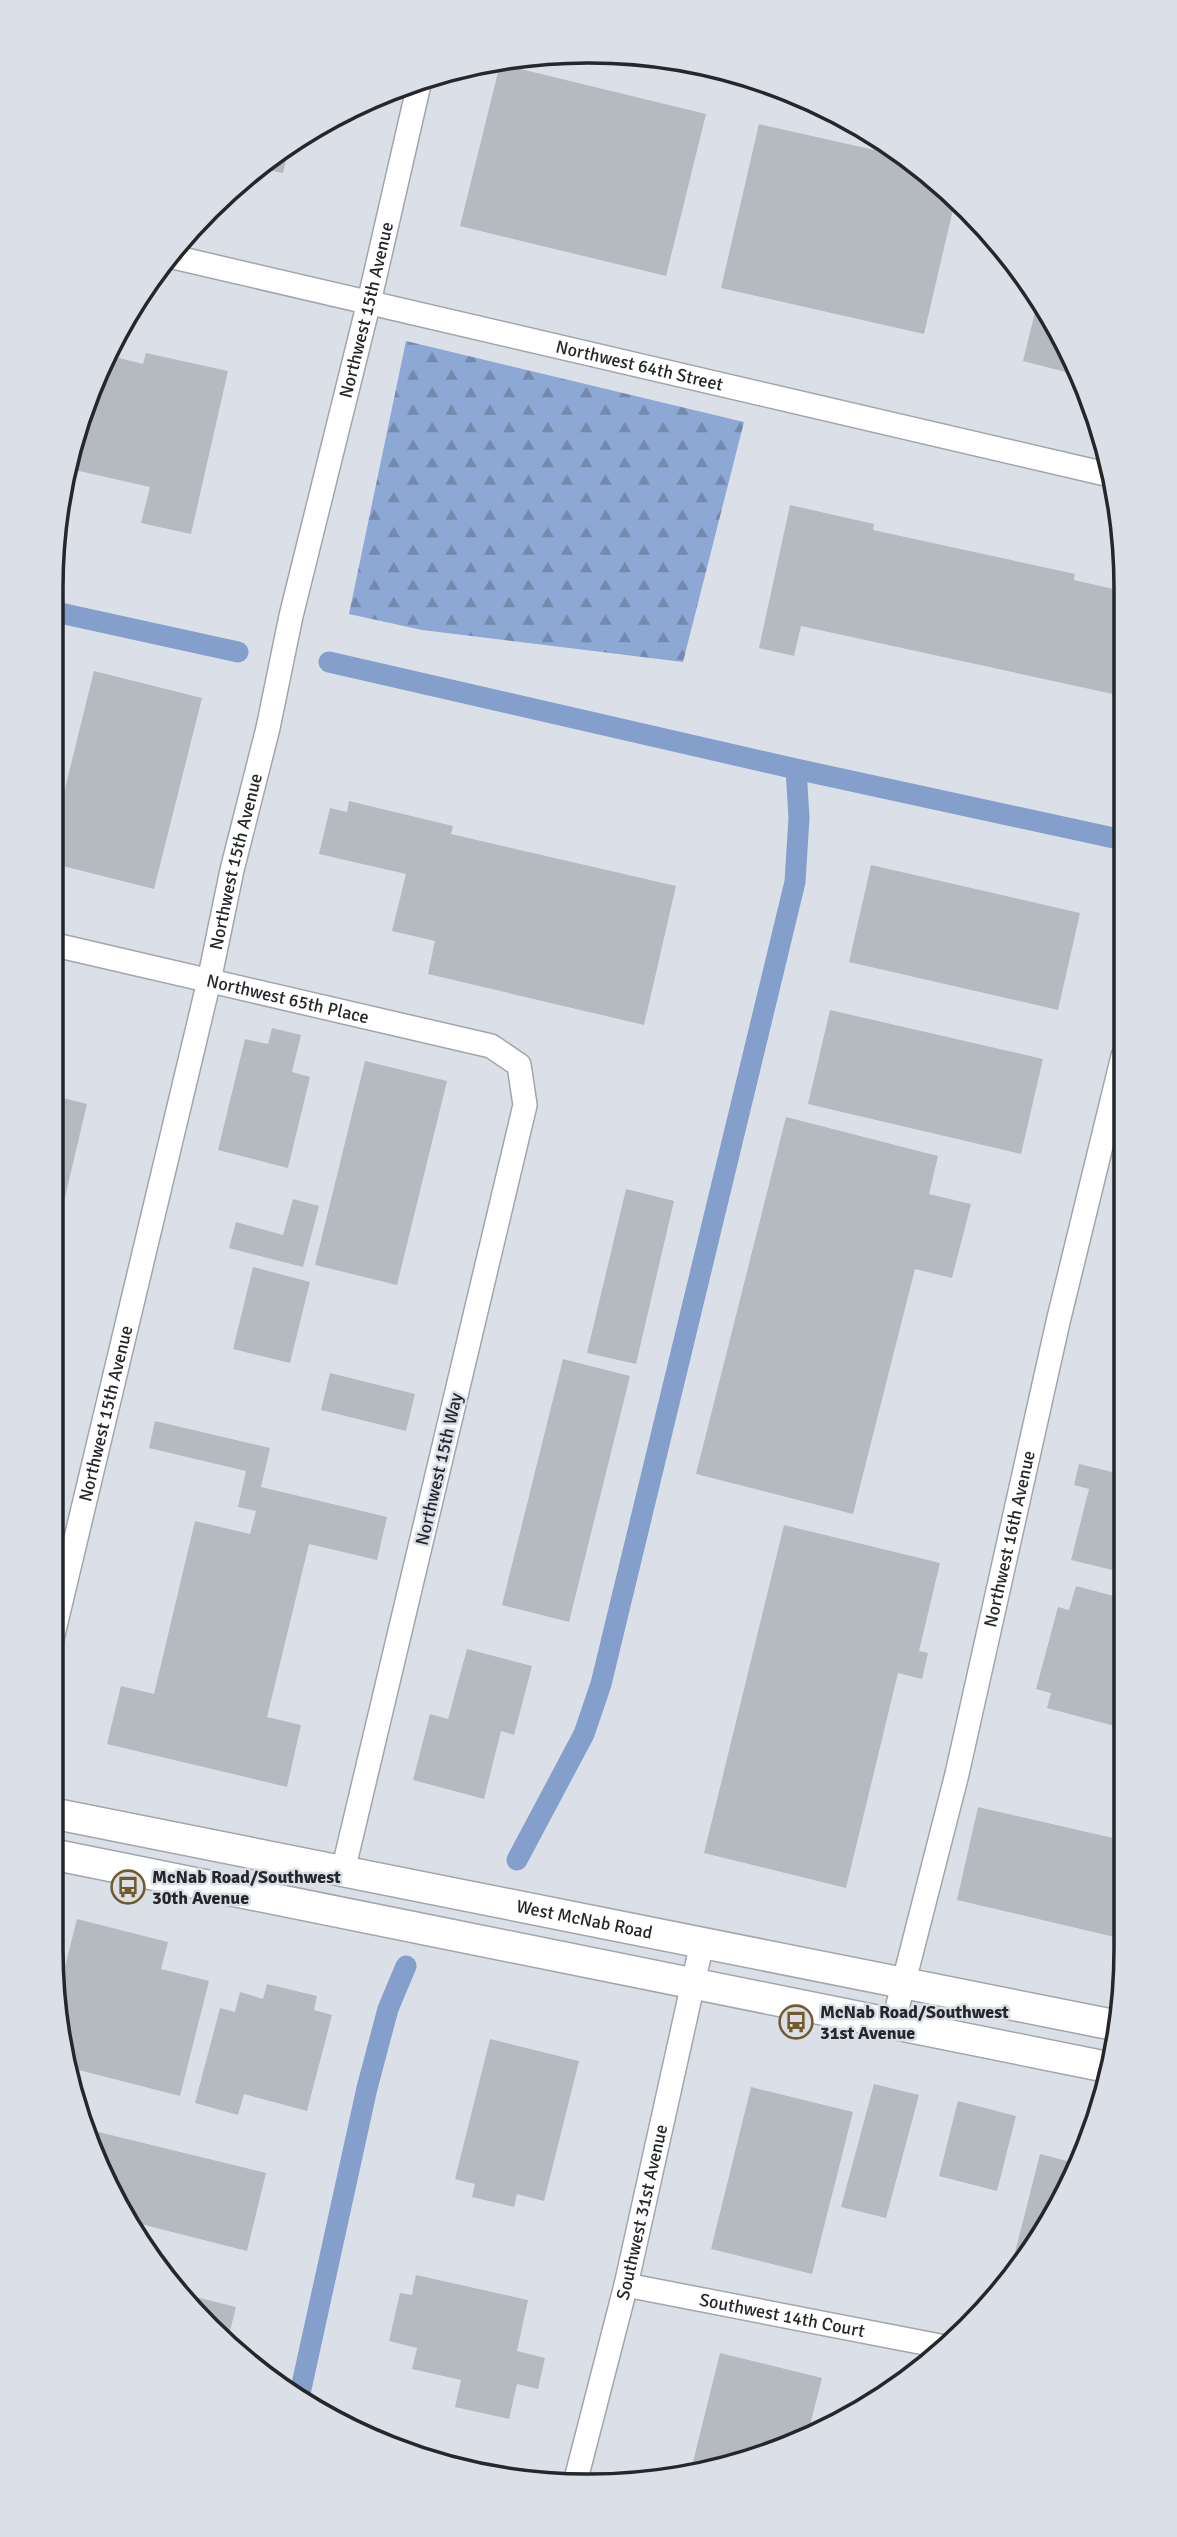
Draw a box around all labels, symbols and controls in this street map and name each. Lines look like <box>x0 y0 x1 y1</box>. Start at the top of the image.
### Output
street label: Northwest 15th Avenue <box>335 220 398 400</box>
street label: Northwest 64th Street <box>554 335 725 396</box>
street label: Northwest 15th Avenue <box>205 771 267 952</box>
street label: Northwest 65th Place <box>204 969 371 1028</box>
street label: Northwest 15th Avenue <box>74 1323 137 1504</box>
street label: Northwest 15th Way <box>411 1390 467 1547</box>
street label: Northwest 16th Avenue <box>979 1448 1040 1629</box>
place label: McNab Road/Southwest 30th Avenue <box>152 1866 341 1909</box>
bus stop icon: McNab Road/Southwest 30th Avenue <box>109 1868 147 1906</box>
street label: West McNab Road <box>515 1895 654 1944</box>
place label: McNab Road/Southwest 31st Avenue <box>820 2001 1009 2044</box>
bus stop icon: McNab Road/Southwest 31st Avenue <box>777 2003 815 2041</box>
street label: Southwest 31st Avenue <box>612 2122 672 2302</box>
street label: Southwest 14th Court <box>698 2289 867 2342</box>

